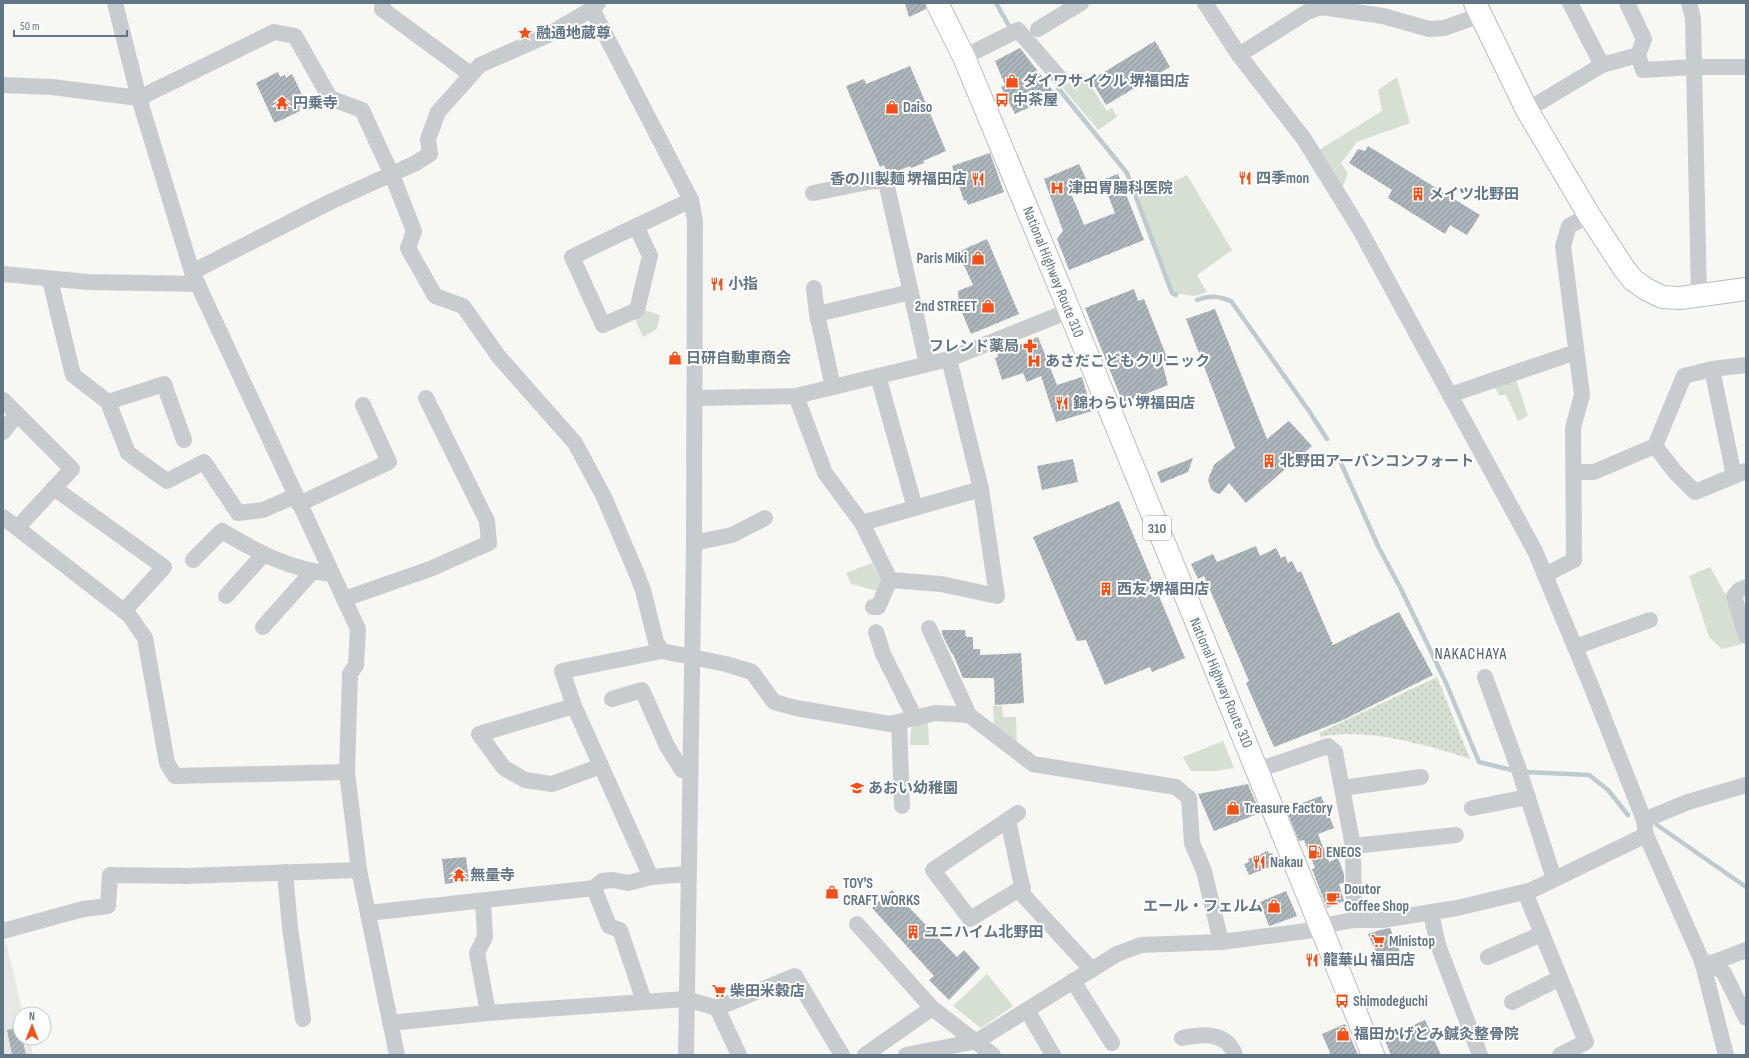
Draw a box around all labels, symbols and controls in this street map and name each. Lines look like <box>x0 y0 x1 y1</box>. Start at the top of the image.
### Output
scale bar <box>14 12 127 38</box>
text: 50 m <box>20 19 40 34</box>
place label: 融通地蔵尊 <box>536 24 611 43</box>
place icon: 融通地蔵尊 <box>517 25 533 41</box>
place label: ダイワサイクル 堺福田店 <box>1023 72 1190 91</box>
shop icon: ダイワサイクル 堺福田店 <box>1004 73 1020 89</box>
place label: 中茶屋 <box>1013 91 1058 110</box>
bus stop icon: 中茶屋 <box>994 92 1010 108</box>
place label: 円乗寺 <box>293 94 338 113</box>
temple icon: 円乗寺 <box>274 95 290 111</box>
place label: Daiso <box>903 98 932 117</box>
shop icon: Daiso <box>884 99 900 115</box>
place label: 四季mon <box>1256 169 1309 188</box>
place label: 香の川製麺 堺福田店 <box>830 170 967 189</box>
restaurant icon: 四季mon <box>1237 170 1253 186</box>
restaurant icon: 香の川製麺 堺福田店 <box>970 171 986 187</box>
place label: 津田胃腸科医院 <box>1068 179 1173 198</box>
hospital icon: 津田胃腸科医院 <box>1049 180 1065 196</box>
place label: メイツ北野田 <box>1429 185 1519 204</box>
building icon: メイツ北野田 <box>1410 186 1426 202</box>
street label: National Highway Route 310 <box>1018 204 1088 340</box>
place label: Paris Miki <box>917 249 967 268</box>
shop icon: Paris Miki <box>970 250 986 266</box>
place label: 小指 <box>728 275 758 294</box>
restaurant icon: 小指 <box>709 276 725 292</box>
place label: 2nd STREET <box>915 297 977 316</box>
shop icon: 2nd STREET <box>980 298 996 314</box>
place label: フレンド薬局 <box>929 337 1019 356</box>
pharmacy icon: フレンド薬局 <box>1022 338 1038 354</box>
place label: 日研自動車商会 <box>686 349 791 368</box>
shop icon: 日研自動車商会 <box>667 350 683 366</box>
place label: あさだこどもクリニック <box>1045 352 1210 371</box>
hospital icon: あさだこどもクリニック <box>1026 353 1042 369</box>
place label: 錦わらい 堺福田店 <box>1073 394 1195 413</box>
restaurant icon: 錦わらい 堺福田店 <box>1054 395 1070 411</box>
place label: 北野田アーバンコンフォート <box>1280 452 1474 471</box>
building icon: 北野田アーバンコンフォート <box>1261 453 1277 469</box>
road number: 310 <box>1143 516 1171 540</box>
place label: 西友 堺福田店 <box>1117 580 1209 599</box>
building icon: 西友 堺福田店 <box>1098 581 1114 597</box>
street label: National Highway Route 310 <box>1185 615 1257 751</box>
district label: NAKACHAYA <box>1435 645 1507 664</box>
place label: あおい幼稚園 <box>868 779 958 798</box>
school or university icon: あおい幼稚園 <box>849 780 865 796</box>
place label: Treasure Factory <box>1244 799 1334 818</box>
shop icon: Treasure Factory <box>1225 800 1241 816</box>
place label: ENEOS <box>1326 843 1362 862</box>
fuel station icon: ENEOS <box>1307 844 1323 860</box>
place label: Nakau <box>1270 853 1303 872</box>
restaurant icon: Nakau <box>1251 854 1267 870</box>
place label: 無量寺 <box>470 866 515 885</box>
temple icon: 無量寺 <box>451 867 467 883</box>
place label: TOY'S CRAFT WORKS <box>843 874 920 910</box>
place label: Doutor Coffee Shop <box>1344 880 1409 916</box>
shop icon: TOY'S CRAFT WORKS <box>824 884 840 900</box>
cafe icon: Doutor Coffee Shop <box>1325 890 1341 906</box>
place label: エール・フェルム <box>1143 897 1263 916</box>
shop icon: エール・フェルム <box>1266 898 1282 914</box>
place label: ユニハイム北野田 <box>924 923 1043 942</box>
building icon: ユニハイム北野田 <box>905 924 921 940</box>
place label: Ministop <box>1389 932 1435 951</box>
supermarket icon: Ministop <box>1370 933 1386 949</box>
place label: 龍華山 福田店 <box>1323 951 1415 970</box>
restaurant icon: 龍華山 福田店 <box>1304 952 1320 968</box>
place label: 柴田米穀店 <box>730 982 805 1001</box>
supermarket icon: 柴田米穀店 <box>711 983 727 999</box>
place label: Shimodeguchi <box>1353 992 1428 1011</box>
bus stop icon: Shimodeguchi <box>1334 993 1350 1009</box>
north arrow <box>12 1006 52 1046</box>
text: N <box>29 1010 35 1023</box>
place label: 福田かげとみ鍼灸整骨院 <box>1353 1025 1519 1044</box>
shop icon: 福田かげとみ鍼灸整骨院 <box>1335 1026 1351 1042</box>

